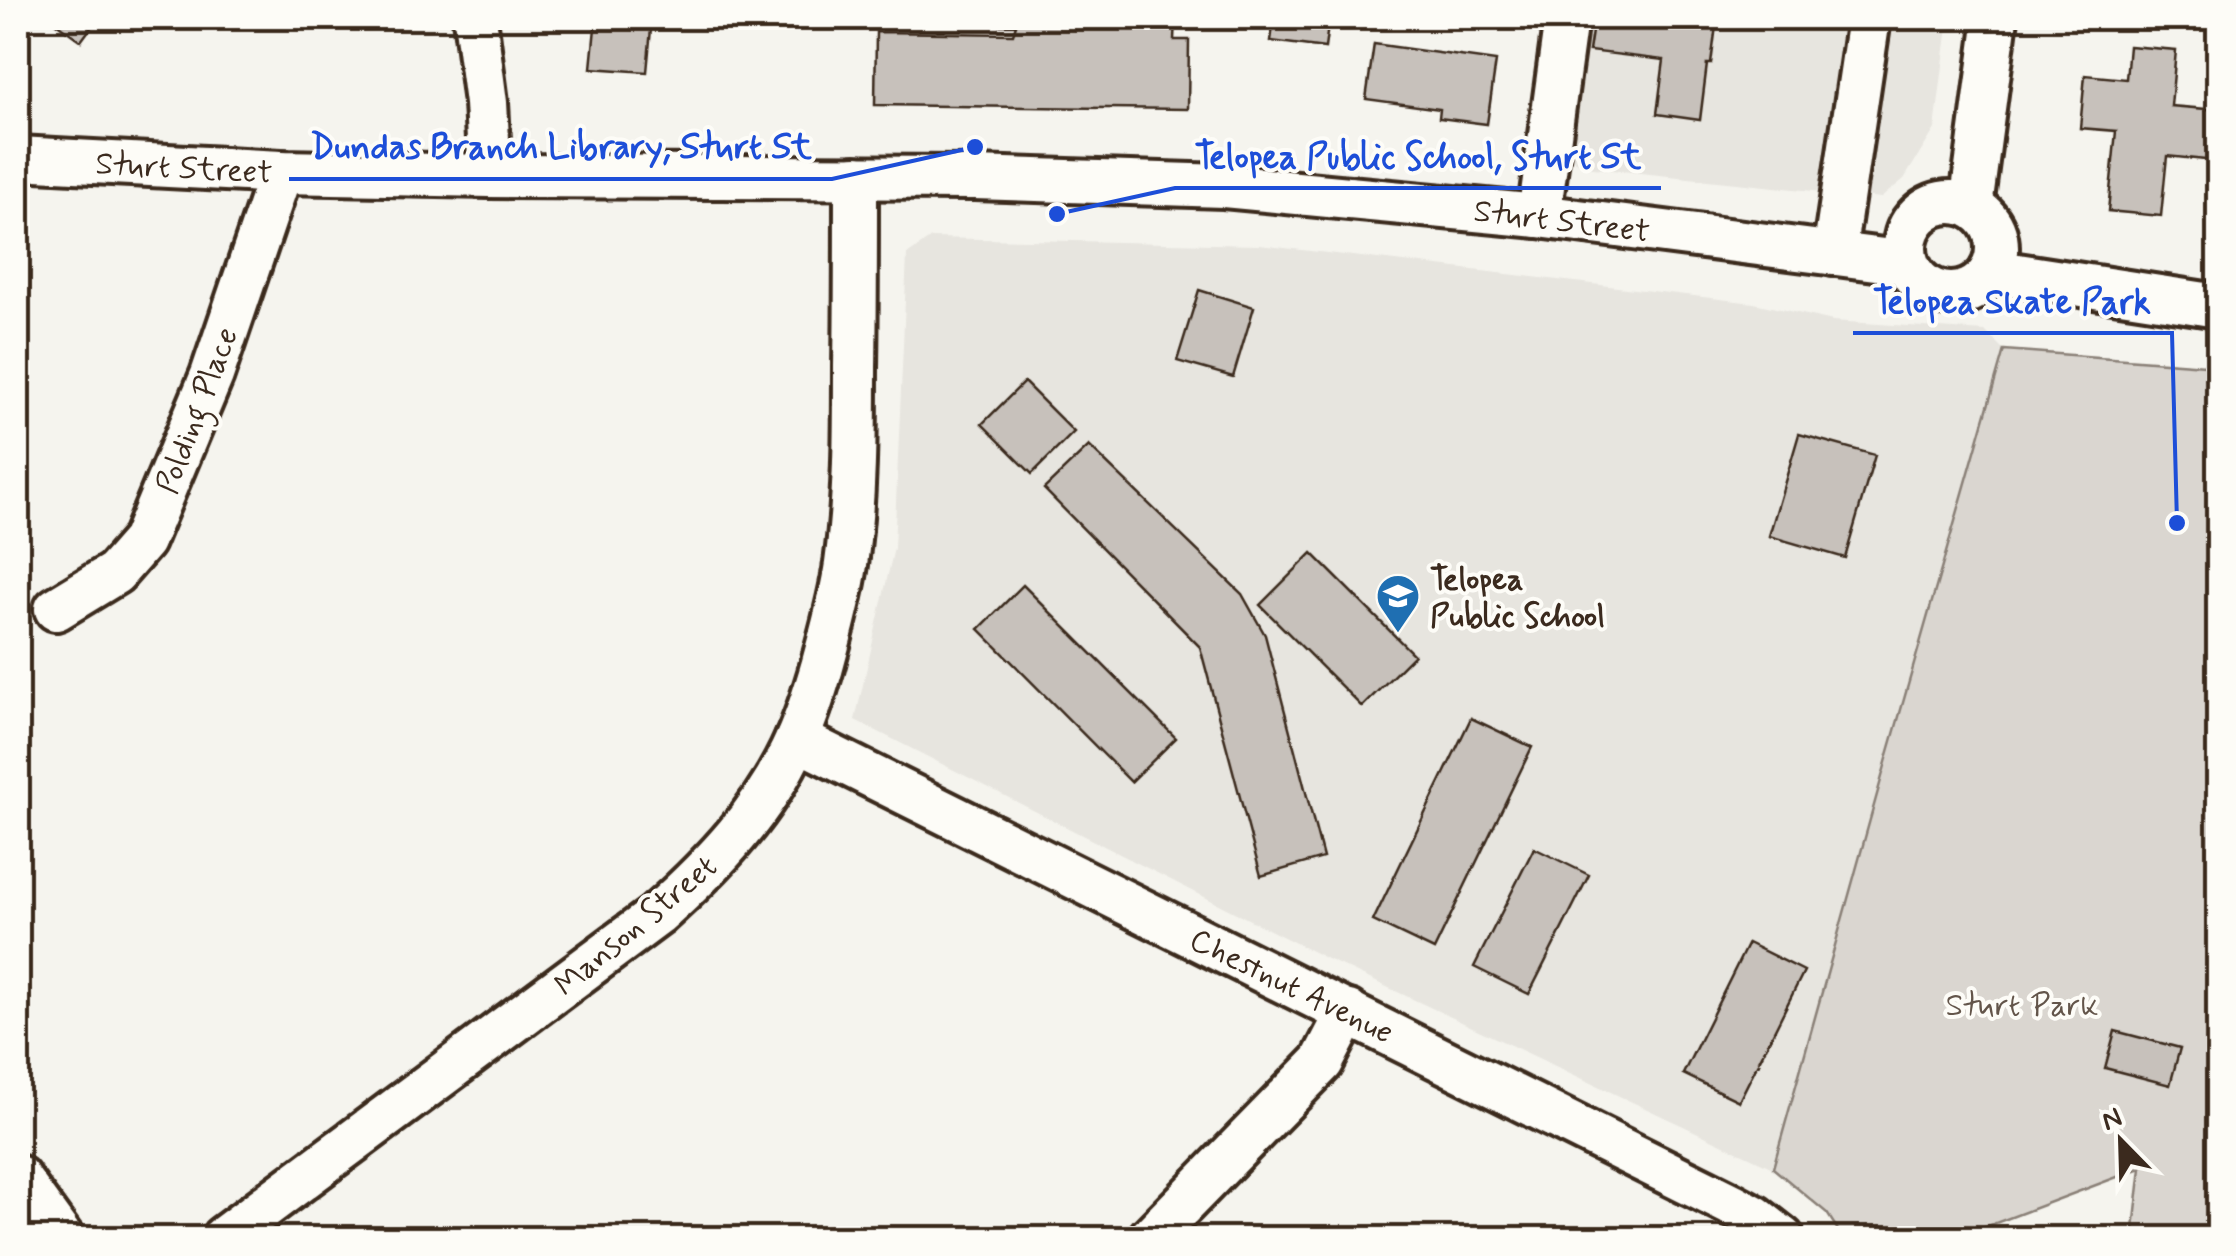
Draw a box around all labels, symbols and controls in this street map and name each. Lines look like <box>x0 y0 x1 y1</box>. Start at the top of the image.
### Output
callout: Dundas Branch Library, Sturt St <box>289 114 832 179</box>
callout: Telopea Public School, Sturt St <box>1175 123 1661 188</box>
text: Dundas Branch Library, Sturt St <box>310 125 812 171</box>
text: Telopea Public School, Sturt St <box>1195 135 1642 181</box>
street label: Sturt Street <box>94 143 273 195</box>
street label: Sturt Street <box>1471 190 1652 254</box>
callout: Telopea Skate Park <box>1853 268 2172 333</box>
text: Telopea Skate Park <box>1873 280 2151 326</box>
street label: Polding Place <box>147 321 252 501</box>
place label: Telopea Public School <box>1430 559 1605 638</box>
school or university icon: Telopea Public School <box>1375 573 1421 634</box>
street label: Manson Street <box>546 846 726 1007</box>
street label: Chestnut Avenue <box>1182 919 1400 1054</box>
park label: Sturt Park <box>1946 985 2098 1027</box>
north arrow <box>2071 1091 2171 1191</box>
text: N <box>2096 1100 2128 1141</box>

